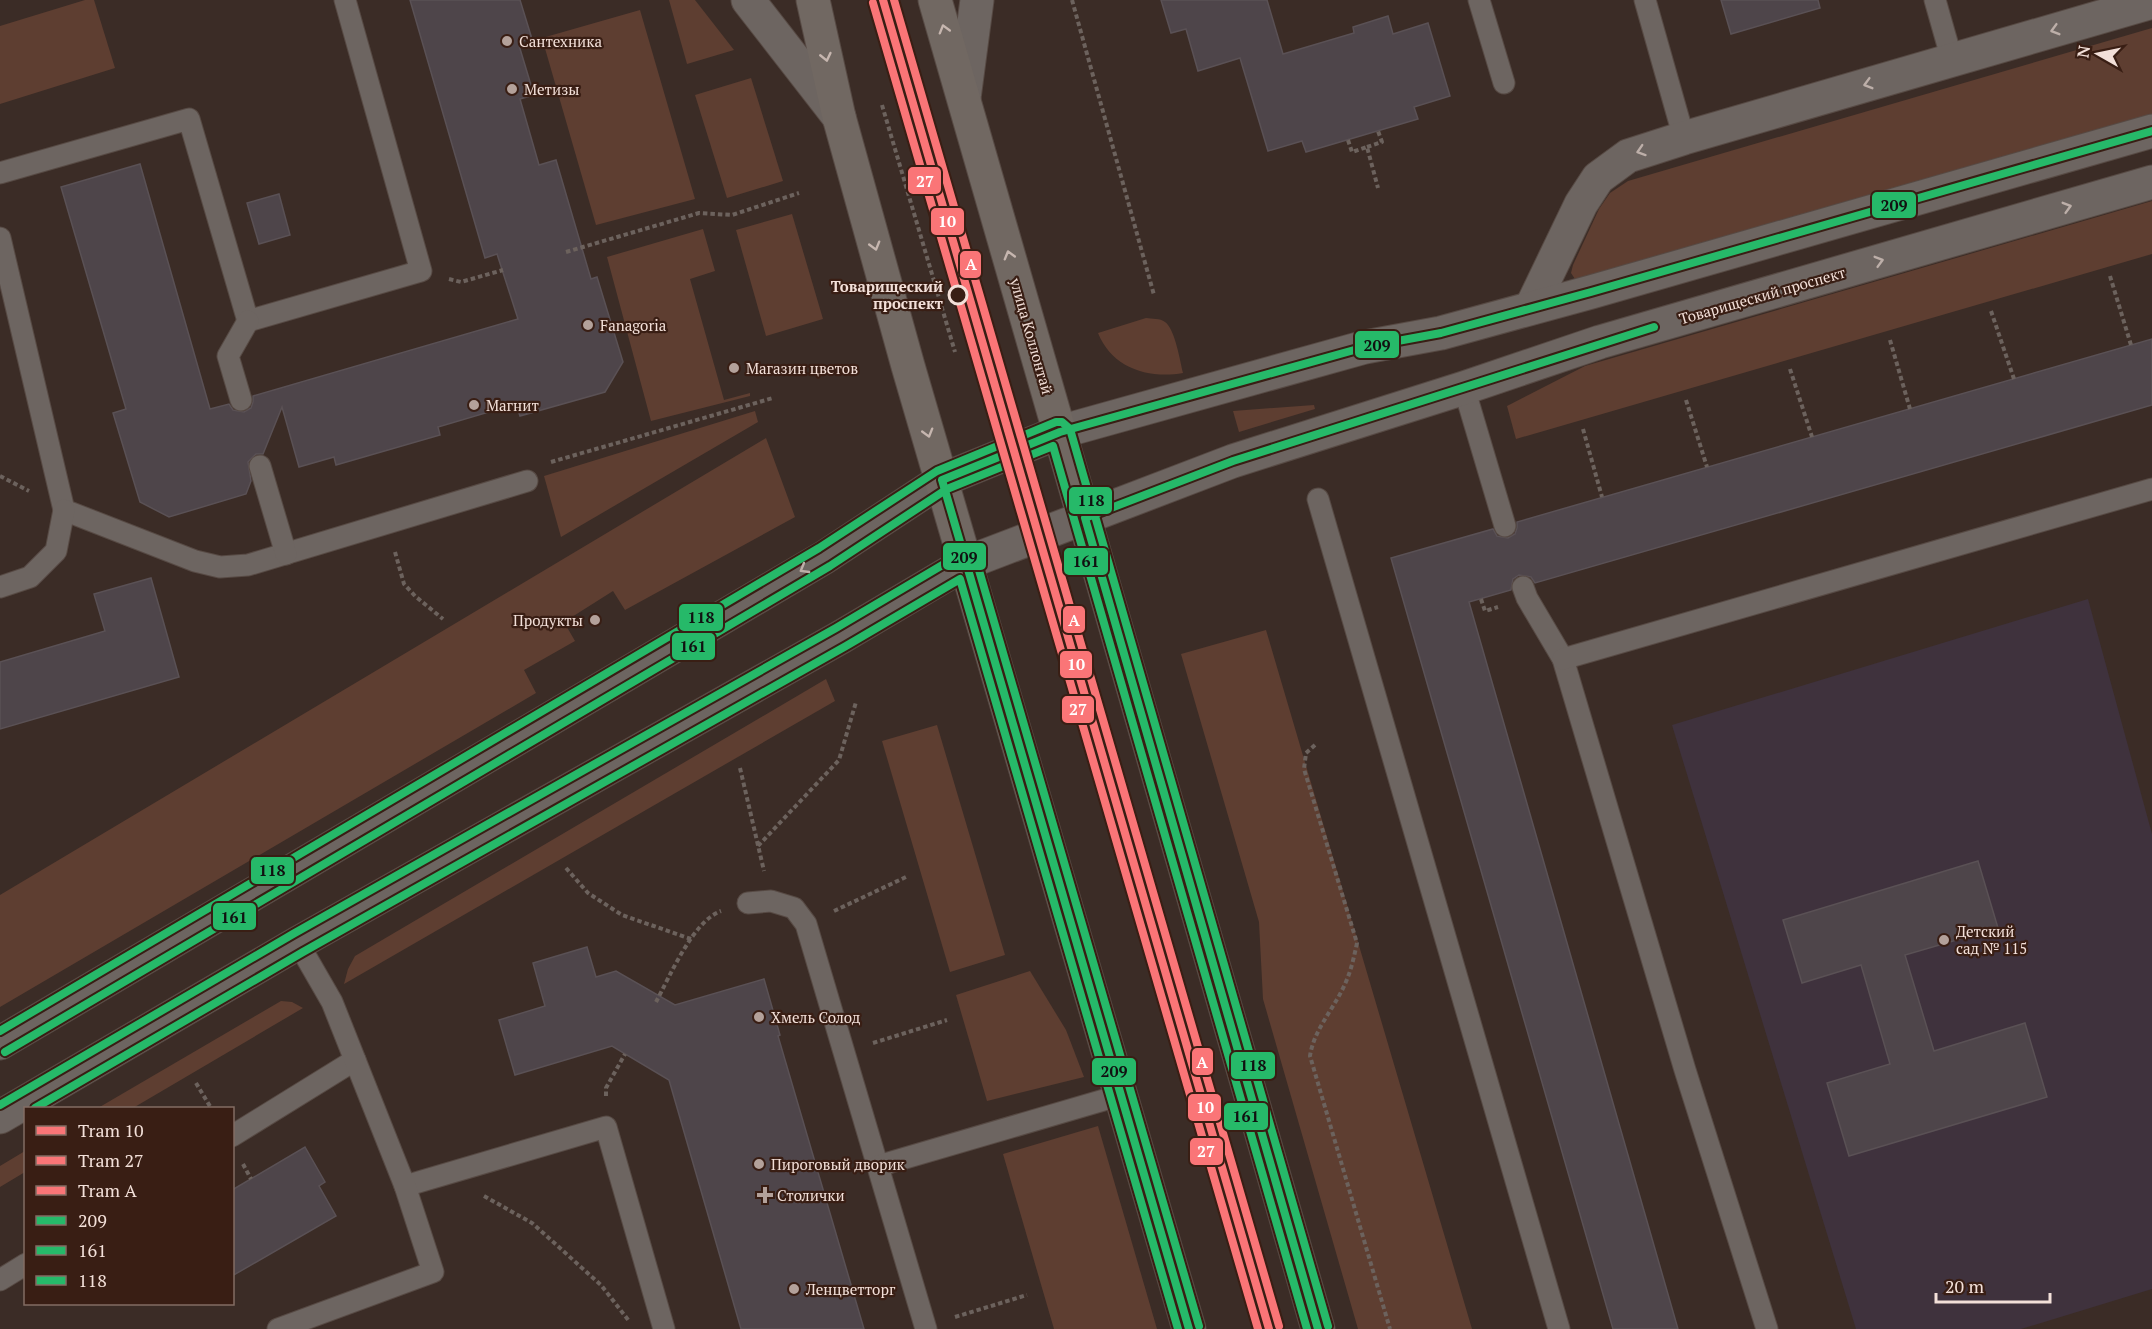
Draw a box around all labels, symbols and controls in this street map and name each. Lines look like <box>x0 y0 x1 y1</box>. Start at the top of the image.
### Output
one-way arrow <box>2051 23 2061 35</box>
one-way arrow <box>939 24 951 35</box>
north arrow <box>2068 24 2128 84</box>
place label: Сантехника <box>519 31 602 51</box>
marker: Сантехника <box>500 34 514 48</box>
text: N <box>2071 44 2095 59</box>
one-way arrow <box>818 52 831 62</box>
one-way arrow <box>1863 77 1874 89</box>
place label: Метизы <box>524 79 579 99</box>
marker: Метизы <box>505 82 519 96</box>
one-way arrow <box>1636 144 1647 157</box>
line badge: 27 <box>907 166 942 195</box>
text: 27 <box>916 170 934 192</box>
line badge: 209 <box>1871 191 1917 219</box>
text: 209 <box>1880 194 1908 216</box>
one-way arrow <box>2061 202 2072 214</box>
line badge: 10 <box>930 207 965 236</box>
text: 10 <box>938 210 956 232</box>
one-way arrow <box>868 240 880 251</box>
line badge: А <box>959 250 982 279</box>
one-way arrow <box>1004 250 1016 261</box>
text: А <box>965 253 977 275</box>
one-way arrow <box>1874 256 1884 268</box>
street label: Товарищеский проспект <box>1677 262 1848 328</box>
street label: улица Коллонтай <box>1006 275 1058 396</box>
place label: Товарищеский проспект <box>831 276 943 313</box>
marker: Товарищеский проспект <box>948 285 968 305</box>
place label: Fanagoria <box>600 315 667 335</box>
marker: Fanagoria <box>581 318 595 332</box>
line badge: 209 <box>1354 330 1400 359</box>
text: 209 <box>1363 334 1391 356</box>
place label: Магазин цветов <box>746 358 858 378</box>
marker: Магазин цветов <box>727 361 741 375</box>
place label: Магнит <box>486 395 539 415</box>
marker: Магнит <box>467 398 481 412</box>
one-way arrow <box>921 427 933 438</box>
line badge: 118 <box>1068 486 1113 515</box>
text: 118 <box>1077 489 1105 511</box>
line badge: 209 <box>942 542 987 571</box>
text: 209 <box>950 546 978 568</box>
line badge: 161 <box>1063 547 1109 576</box>
text: 161 <box>1072 550 1100 572</box>
one-way arrow <box>800 562 810 573</box>
line badge: 118 <box>678 603 724 632</box>
line badge: А <box>1062 605 1086 634</box>
text: 118 <box>687 606 715 628</box>
text: А <box>1068 609 1080 631</box>
place label: Продукты <box>513 610 583 630</box>
marker: Продукты <box>588 613 602 627</box>
line badge: 161 <box>671 632 716 661</box>
text: 161 <box>679 635 707 657</box>
line badge: 10 <box>1059 650 1093 679</box>
text: 10 <box>1067 653 1085 675</box>
line badge: 27 <box>1061 695 1095 724</box>
text: 27 <box>1069 698 1087 720</box>
line badge: 118 <box>250 856 295 885</box>
text: 118 <box>258 859 286 881</box>
line badge: 161 <box>212 902 257 931</box>
text: 161 <box>220 906 248 928</box>
place label: Детский сад № 115 <box>1956 921 2027 958</box>
marker: Детский сад № 115 <box>1937 933 1951 947</box>
place label: Хмель Солод <box>771 1007 861 1027</box>
marker: Хмель Солод <box>752 1010 766 1024</box>
line badge: А <box>1191 1047 1214 1076</box>
text: А <box>1196 1051 1208 1073</box>
line badge: 118 <box>1230 1051 1276 1080</box>
text: 118 <box>1239 1054 1267 1076</box>
line badge: 209 <box>1091 1057 1137 1086</box>
text: 209 <box>1100 1060 1128 1082</box>
line badge: 10 <box>1187 1093 1222 1122</box>
text: 10 <box>1196 1096 1214 1118</box>
line badge: 161 <box>1223 1102 1269 1131</box>
text: 161 <box>1232 1105 1260 1127</box>
legend <box>24 1107 234 1305</box>
text: Tram 10 <box>78 1118 144 1142</box>
line badge: 27 <box>1189 1137 1224 1166</box>
text: 27 <box>1197 1140 1215 1162</box>
text: Tram 27 <box>78 1148 144 1172</box>
place label: Пироговый дворик <box>771 1154 906 1174</box>
marker: Пироговый дворик <box>752 1157 766 1171</box>
text: Tram А <box>78 1178 138 1202</box>
place label: Столички <box>777 1185 845 1205</box>
marker: Столички <box>758 1188 772 1202</box>
text: 209 <box>78 1208 107 1232</box>
text: 161 <box>78 1238 107 1262</box>
scale bar <box>1936 1266 2050 1304</box>
text: 118 <box>78 1268 107 1292</box>
text: 20 m <box>1945 1274 1985 1298</box>
place label: Ленцветторг <box>805 1279 896 1299</box>
marker: Ленцветторг <box>787 1282 801 1296</box>

